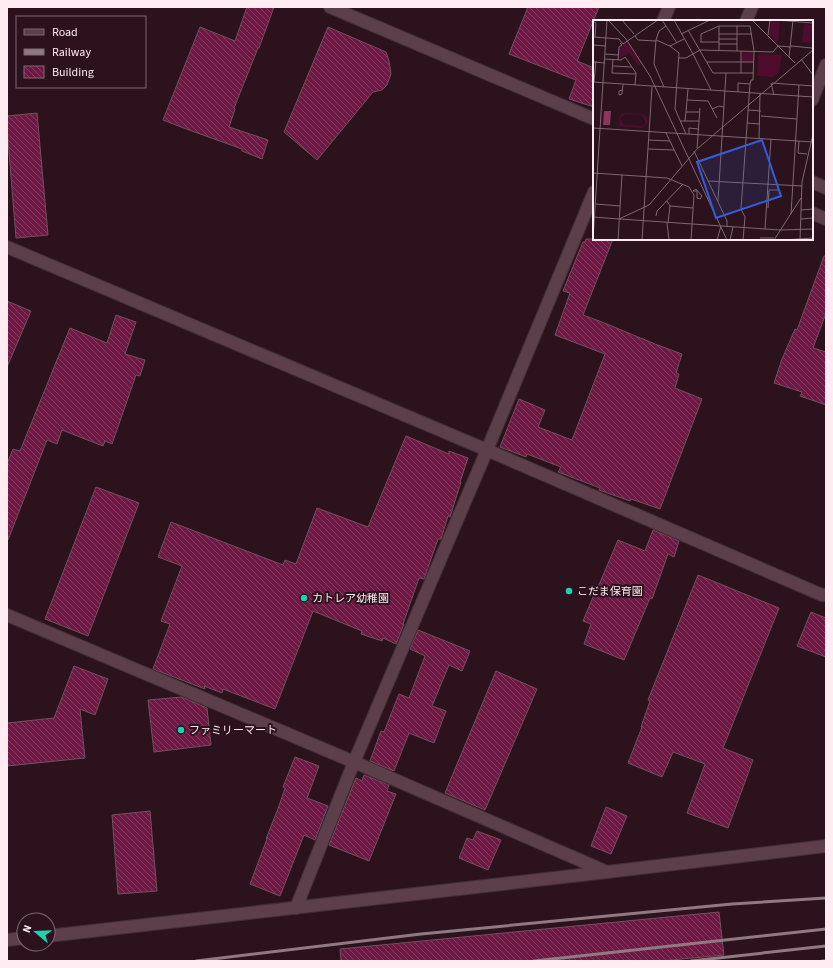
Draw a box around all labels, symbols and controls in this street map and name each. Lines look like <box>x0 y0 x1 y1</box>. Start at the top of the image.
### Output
legend <box>16 16 146 88</box>
inset map <box>593 20 813 240</box>
text: Road <box>52 24 78 41</box>
text: Railway <box>52 44 91 61</box>
text: Building <box>52 64 94 81</box>
place label: こだま保育園 <box>577 584 643 599</box>
marker: こだま保育園 <box>564 586 574 596</box>
place label: カトレア幼稚園 <box>312 591 389 606</box>
marker: カトレア幼稚園 <box>299 593 309 603</box>
place label: ファミリーマート <box>189 723 277 738</box>
marker: ファミリーマート <box>176 725 186 735</box>
north arrow <box>16 912 56 952</box>
text: N <box>19 923 35 935</box>

